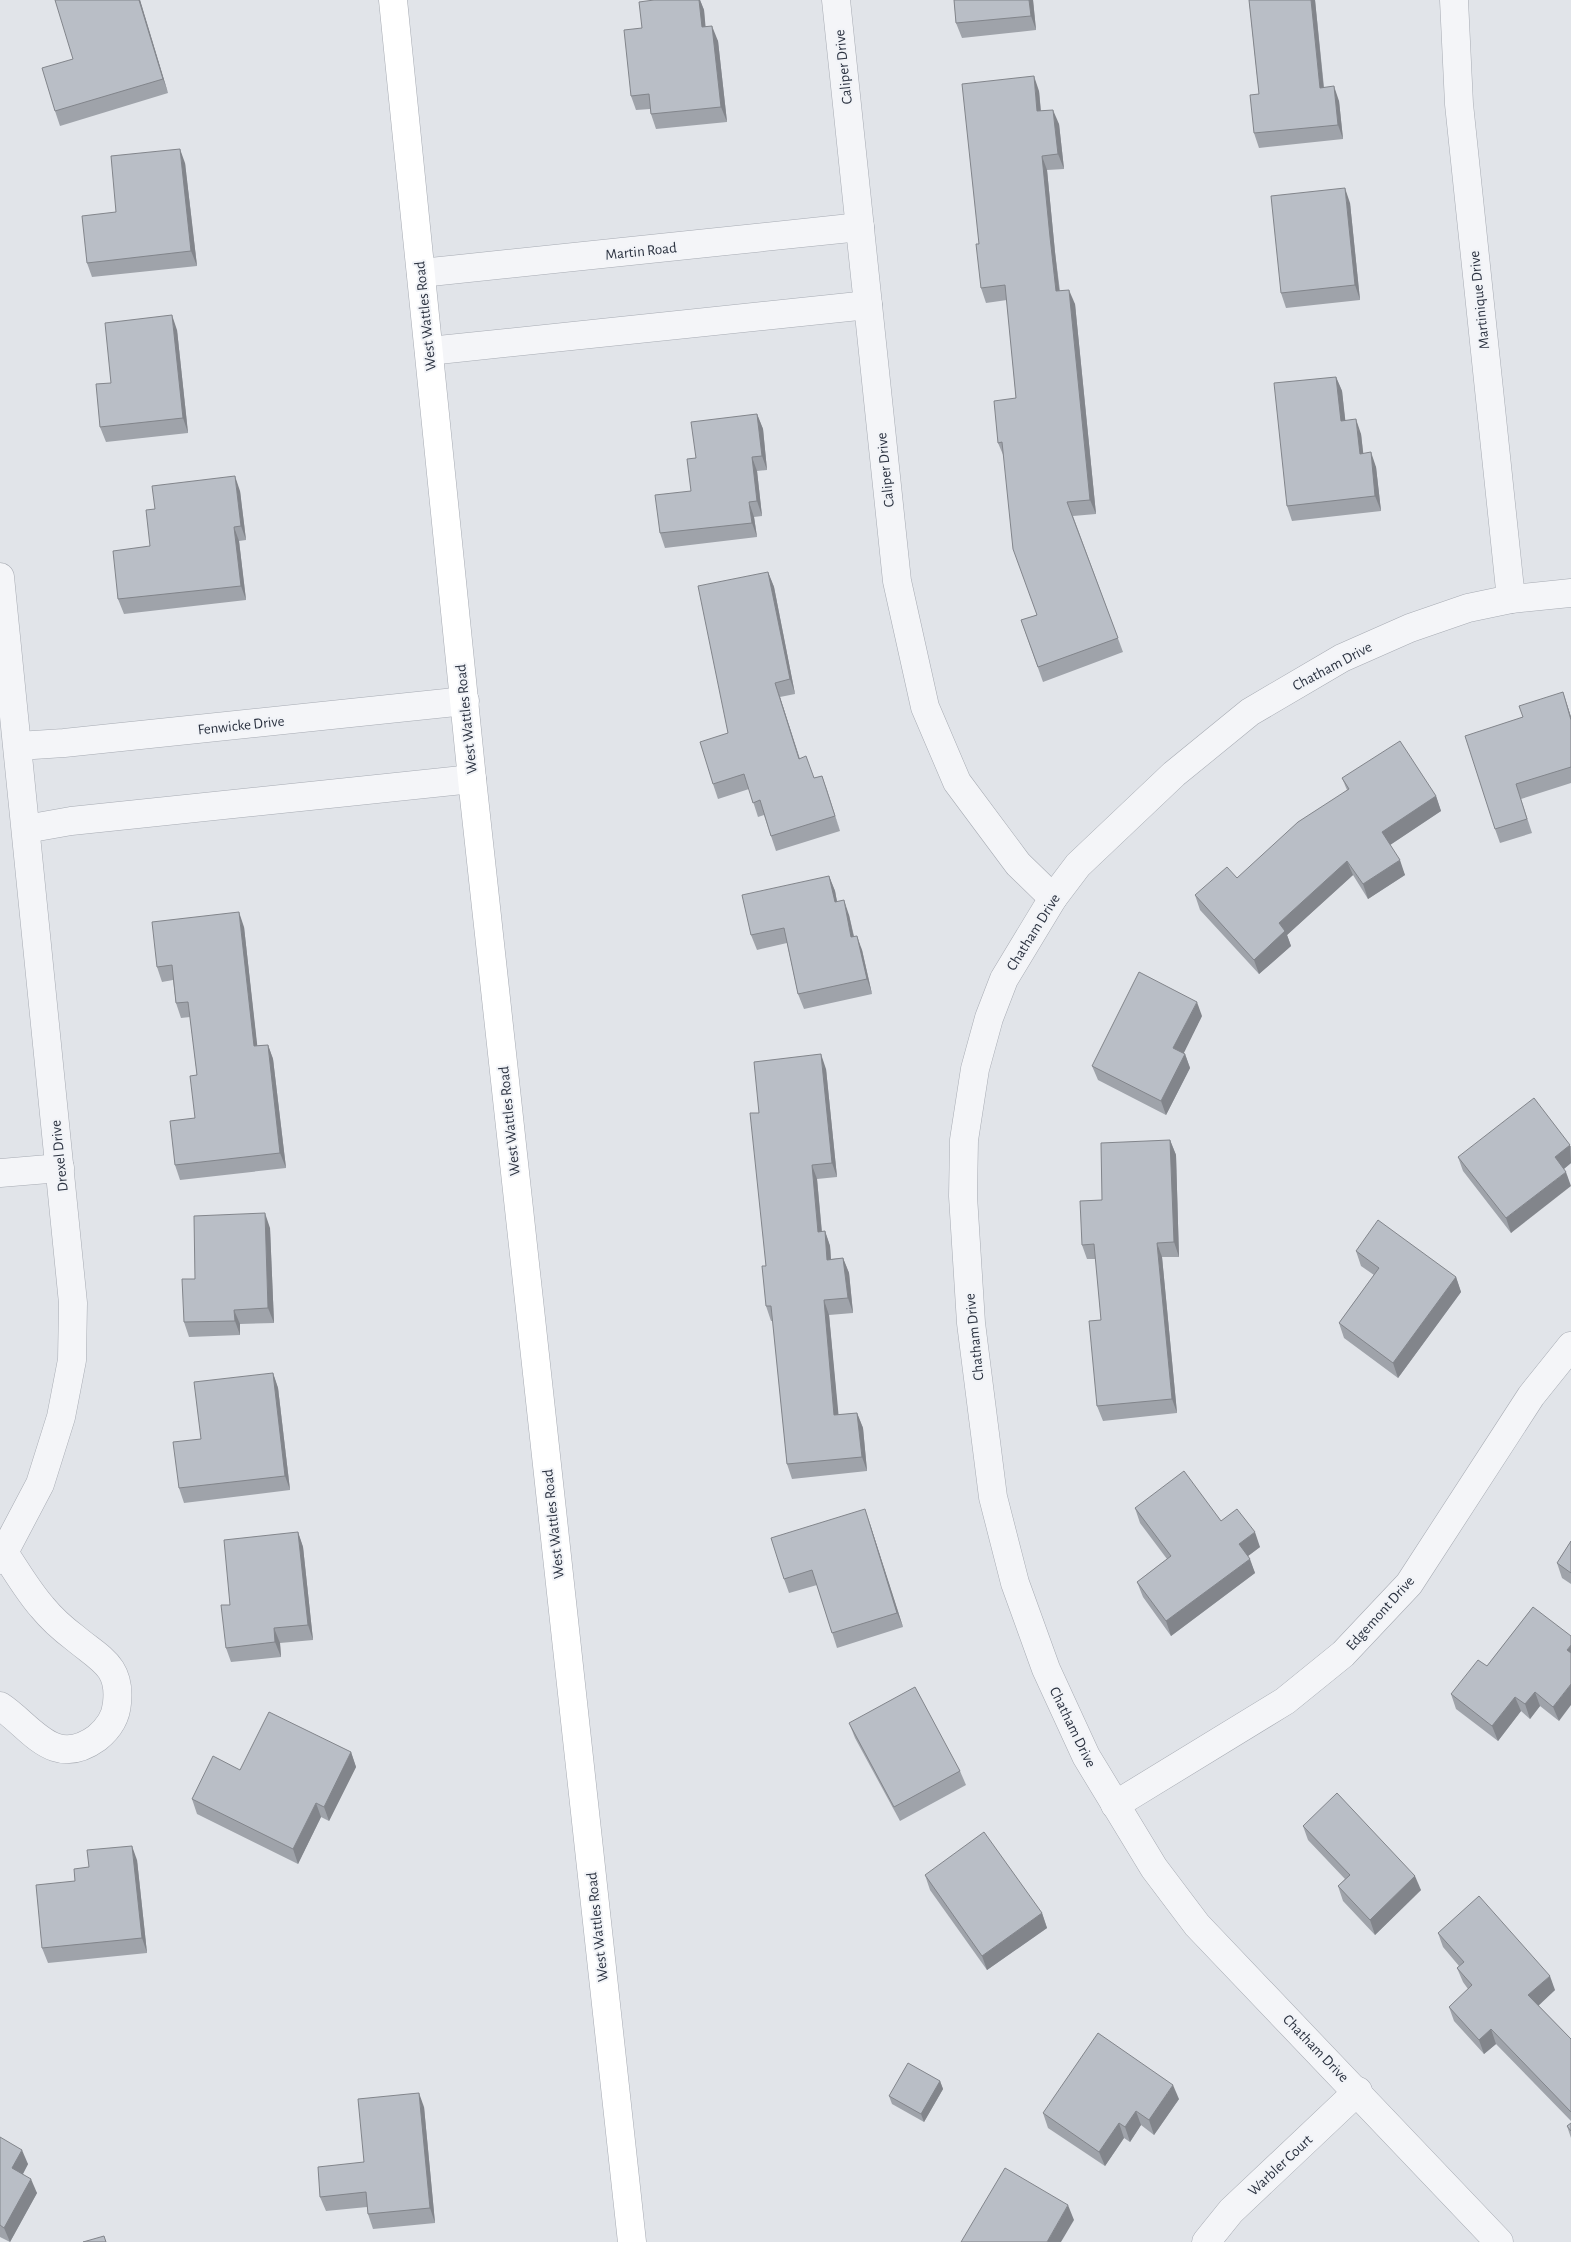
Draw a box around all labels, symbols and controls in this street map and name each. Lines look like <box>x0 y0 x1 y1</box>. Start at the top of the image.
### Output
street label: Caliper Drive <box>832 29 855 105</box>
street label: Martin Road <box>605 240 678 263</box>
street label: Martinique Drive <box>1467 250 1492 350</box>
street label: West Wattles Road <box>412 260 439 371</box>
street label: Caliper Drive <box>874 432 897 508</box>
street label: Chatham Drive <box>1290 639 1374 694</box>
street label: West Wattles Road <box>453 663 480 774</box>
street label: Fenwicke Drive <box>197 713 285 738</box>
street label: Chatham Drive <box>1004 891 1063 973</box>
street label: West Wattles Road <box>496 1065 523 1176</box>
street label: Drexel Drive <box>48 1119 71 1193</box>
street label: Chatham Drive <box>962 1293 987 1381</box>
street label: West Wattles Road <box>540 1468 567 1579</box>
street label: Edgemont Drive <box>1343 1573 1418 1653</box>
street label: Chatham Drive <box>1047 1685 1099 1770</box>
street label: West Wattles Road <box>584 1871 611 1982</box>
street label: Chatham Drive <box>1280 2012 1352 2085</box>
street label: Warbler Court <box>1245 2132 1316 2199</box>

